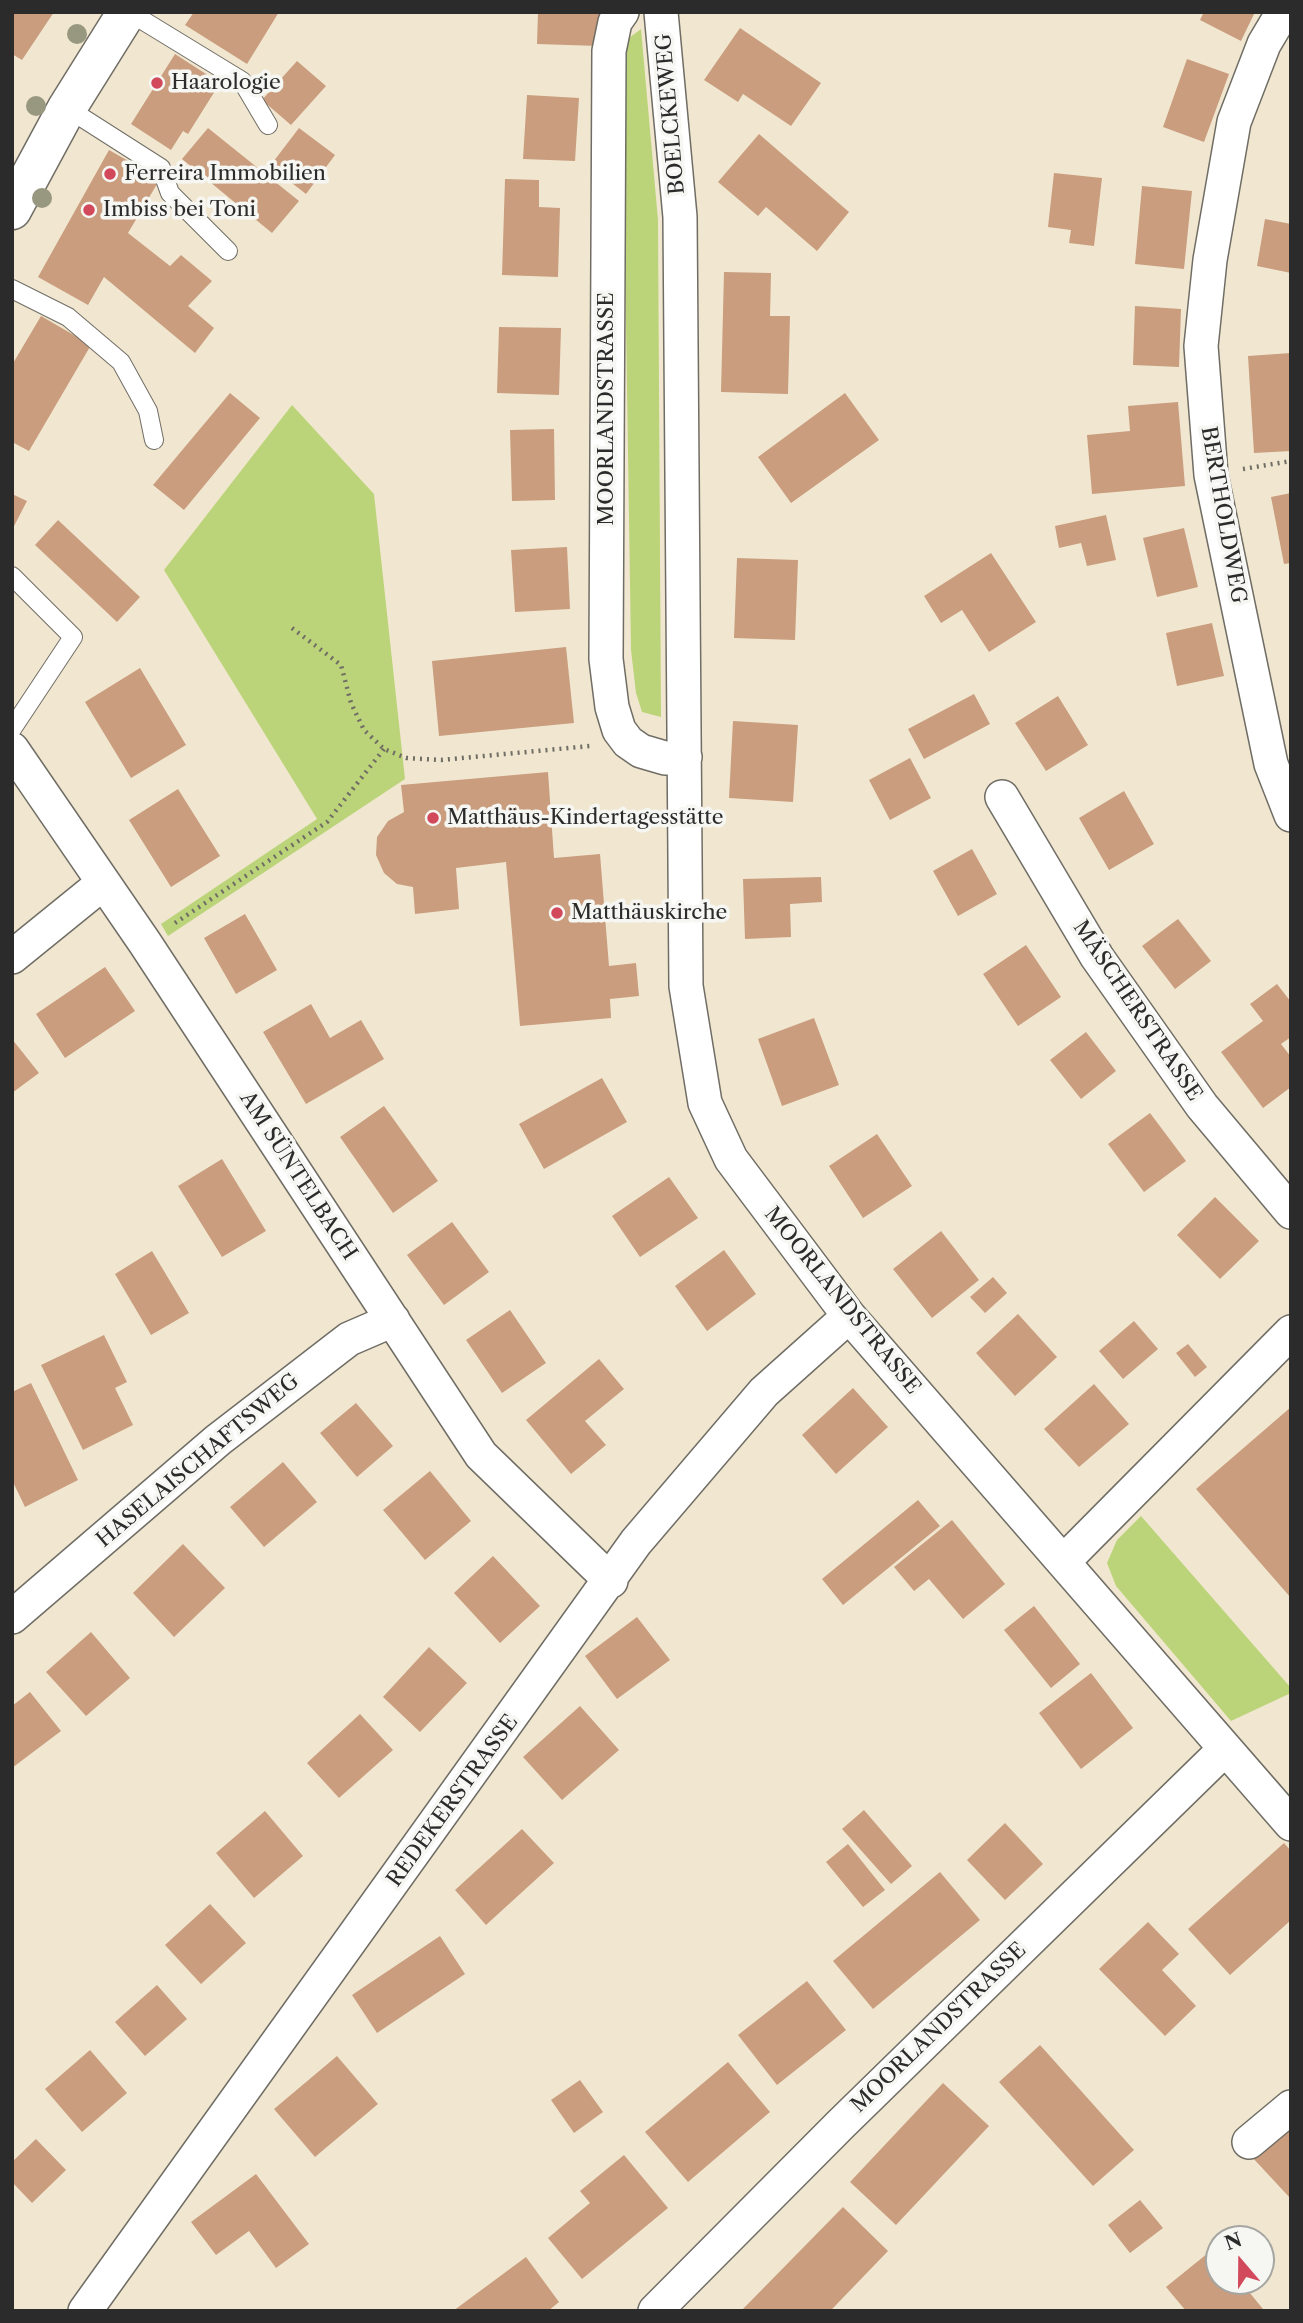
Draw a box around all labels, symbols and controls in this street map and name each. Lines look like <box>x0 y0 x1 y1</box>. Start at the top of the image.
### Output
street label: BOELCKEWEG <box>651 32 691 196</box>
place label: Haarologie <box>171 70 281 96</box>
marker: Haarologie <box>149 75 165 91</box>
place label: Ferreira Immobilien <box>124 161 326 187</box>
marker: Ferreira Immobilien <box>102 166 118 182</box>
place label: Imbiss bei Toni <box>103 197 256 223</box>
marker: Imbiss bei Toni <box>81 202 97 218</box>
street label: MOORLANDSTRASSE <box>594 292 620 526</box>
street label: BERTHOLDWEG <box>1195 425 1251 605</box>
place label: Matthäus-Kindertagesstätte <box>447 805 723 831</box>
marker: Matthäus-Kindertagesstätte <box>425 810 441 826</box>
place label: Matthäuskirche <box>571 900 727 926</box>
marker: Matthäuskirche <box>549 905 565 921</box>
street label: MÄSCHERSTRASSE <box>1067 916 1207 1106</box>
street label: AM SÜNTELBACH <box>234 1087 362 1265</box>
street label: MOORLANDSTRASSE <box>759 1202 925 1400</box>
street label: HASELAISCHAFTSWEG <box>92 1369 304 1553</box>
street label: REDEKERSTRASSE <box>382 1710 524 1892</box>
street label: MOORLANDSTRASSE <box>846 1938 1032 2118</box>
north arrow <box>1205 2225 1275 2295</box>
text: N <box>1222 2228 1245 2255</box>

